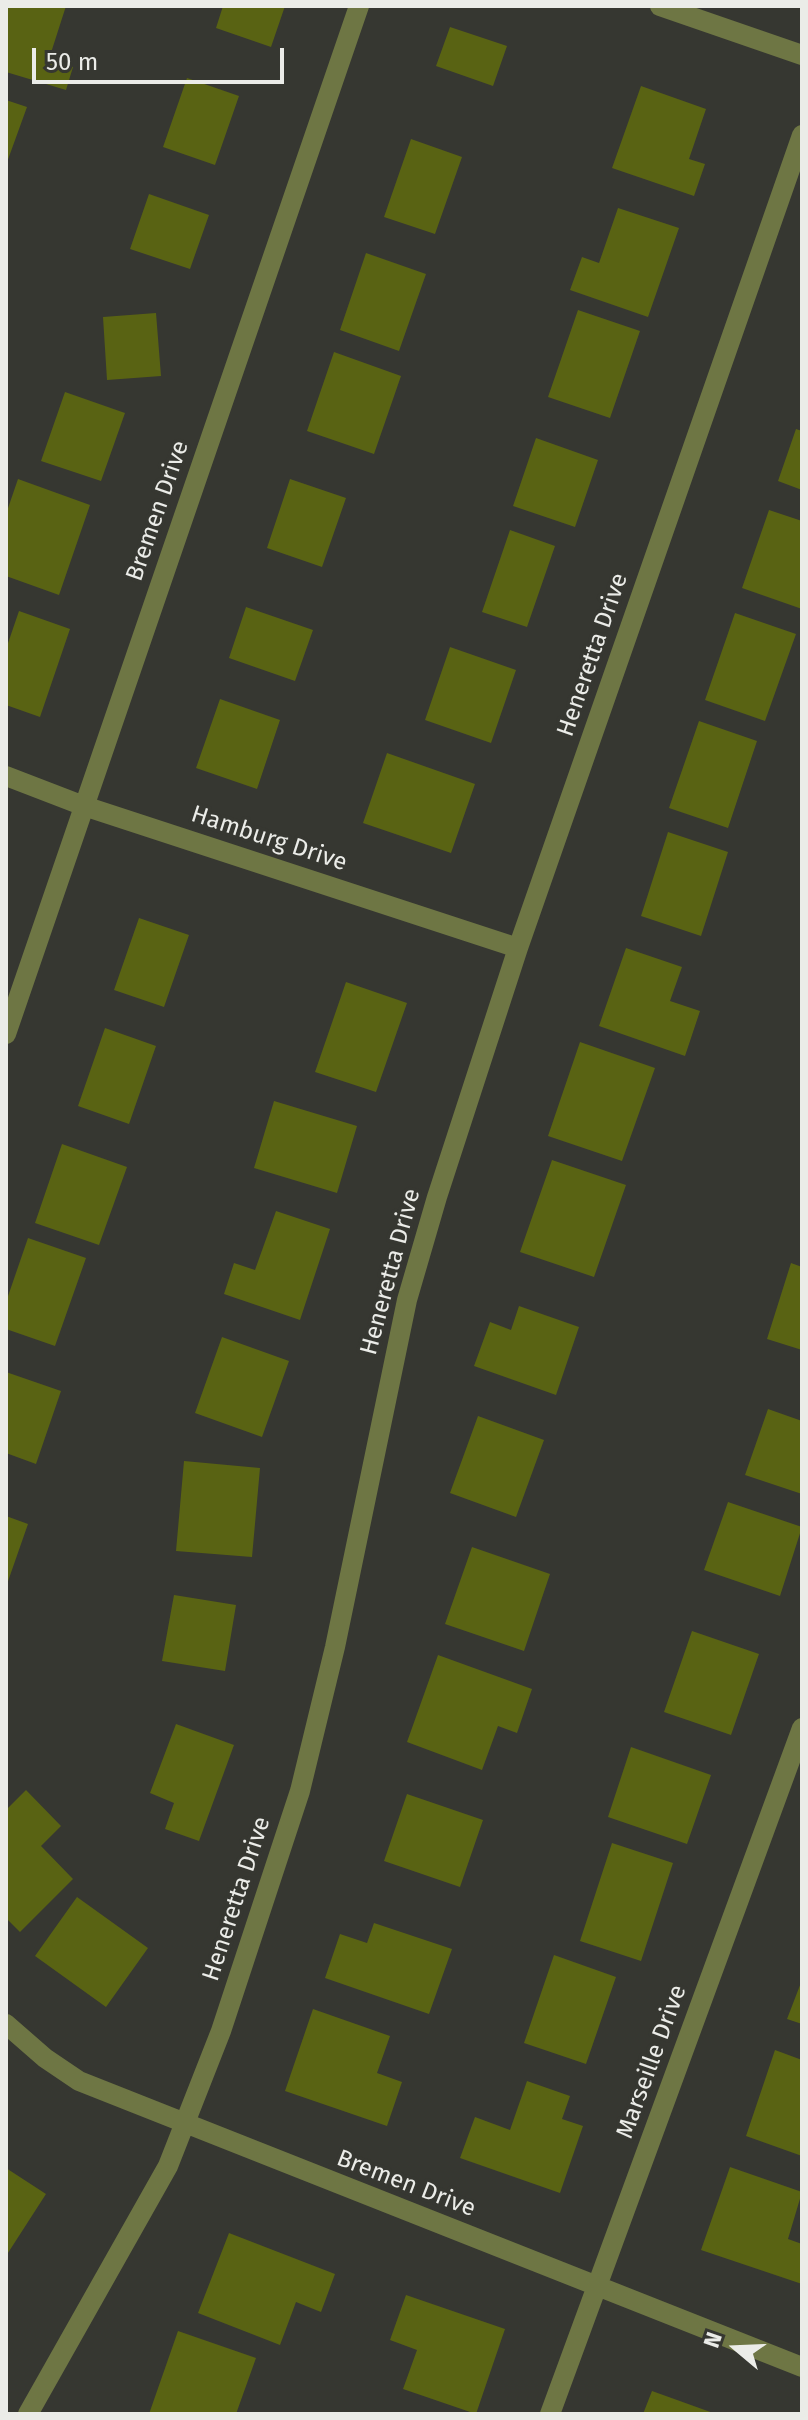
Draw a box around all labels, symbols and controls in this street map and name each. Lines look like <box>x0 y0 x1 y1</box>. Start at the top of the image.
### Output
scale bar <box>36 32 288 82</box>
text: 50 m <box>46 48 98 76</box>
street label: Bremen Drive <box>121 437 195 585</box>
street label: Heneretta Drive <box>552 569 634 741</box>
street label: Hamburg Drive <box>187 800 351 878</box>
street label: Heneretta Drive <box>355 1186 427 1358</box>
street label: Heneretta Drive <box>197 1813 277 1985</box>
street label: Marseille Drive <box>611 1981 693 2143</box>
street label: Bremen Drive <box>332 2144 480 2224</box>
north arrow <box>696 2308 776 2388</box>
text: N <box>698 2329 728 2351</box>

